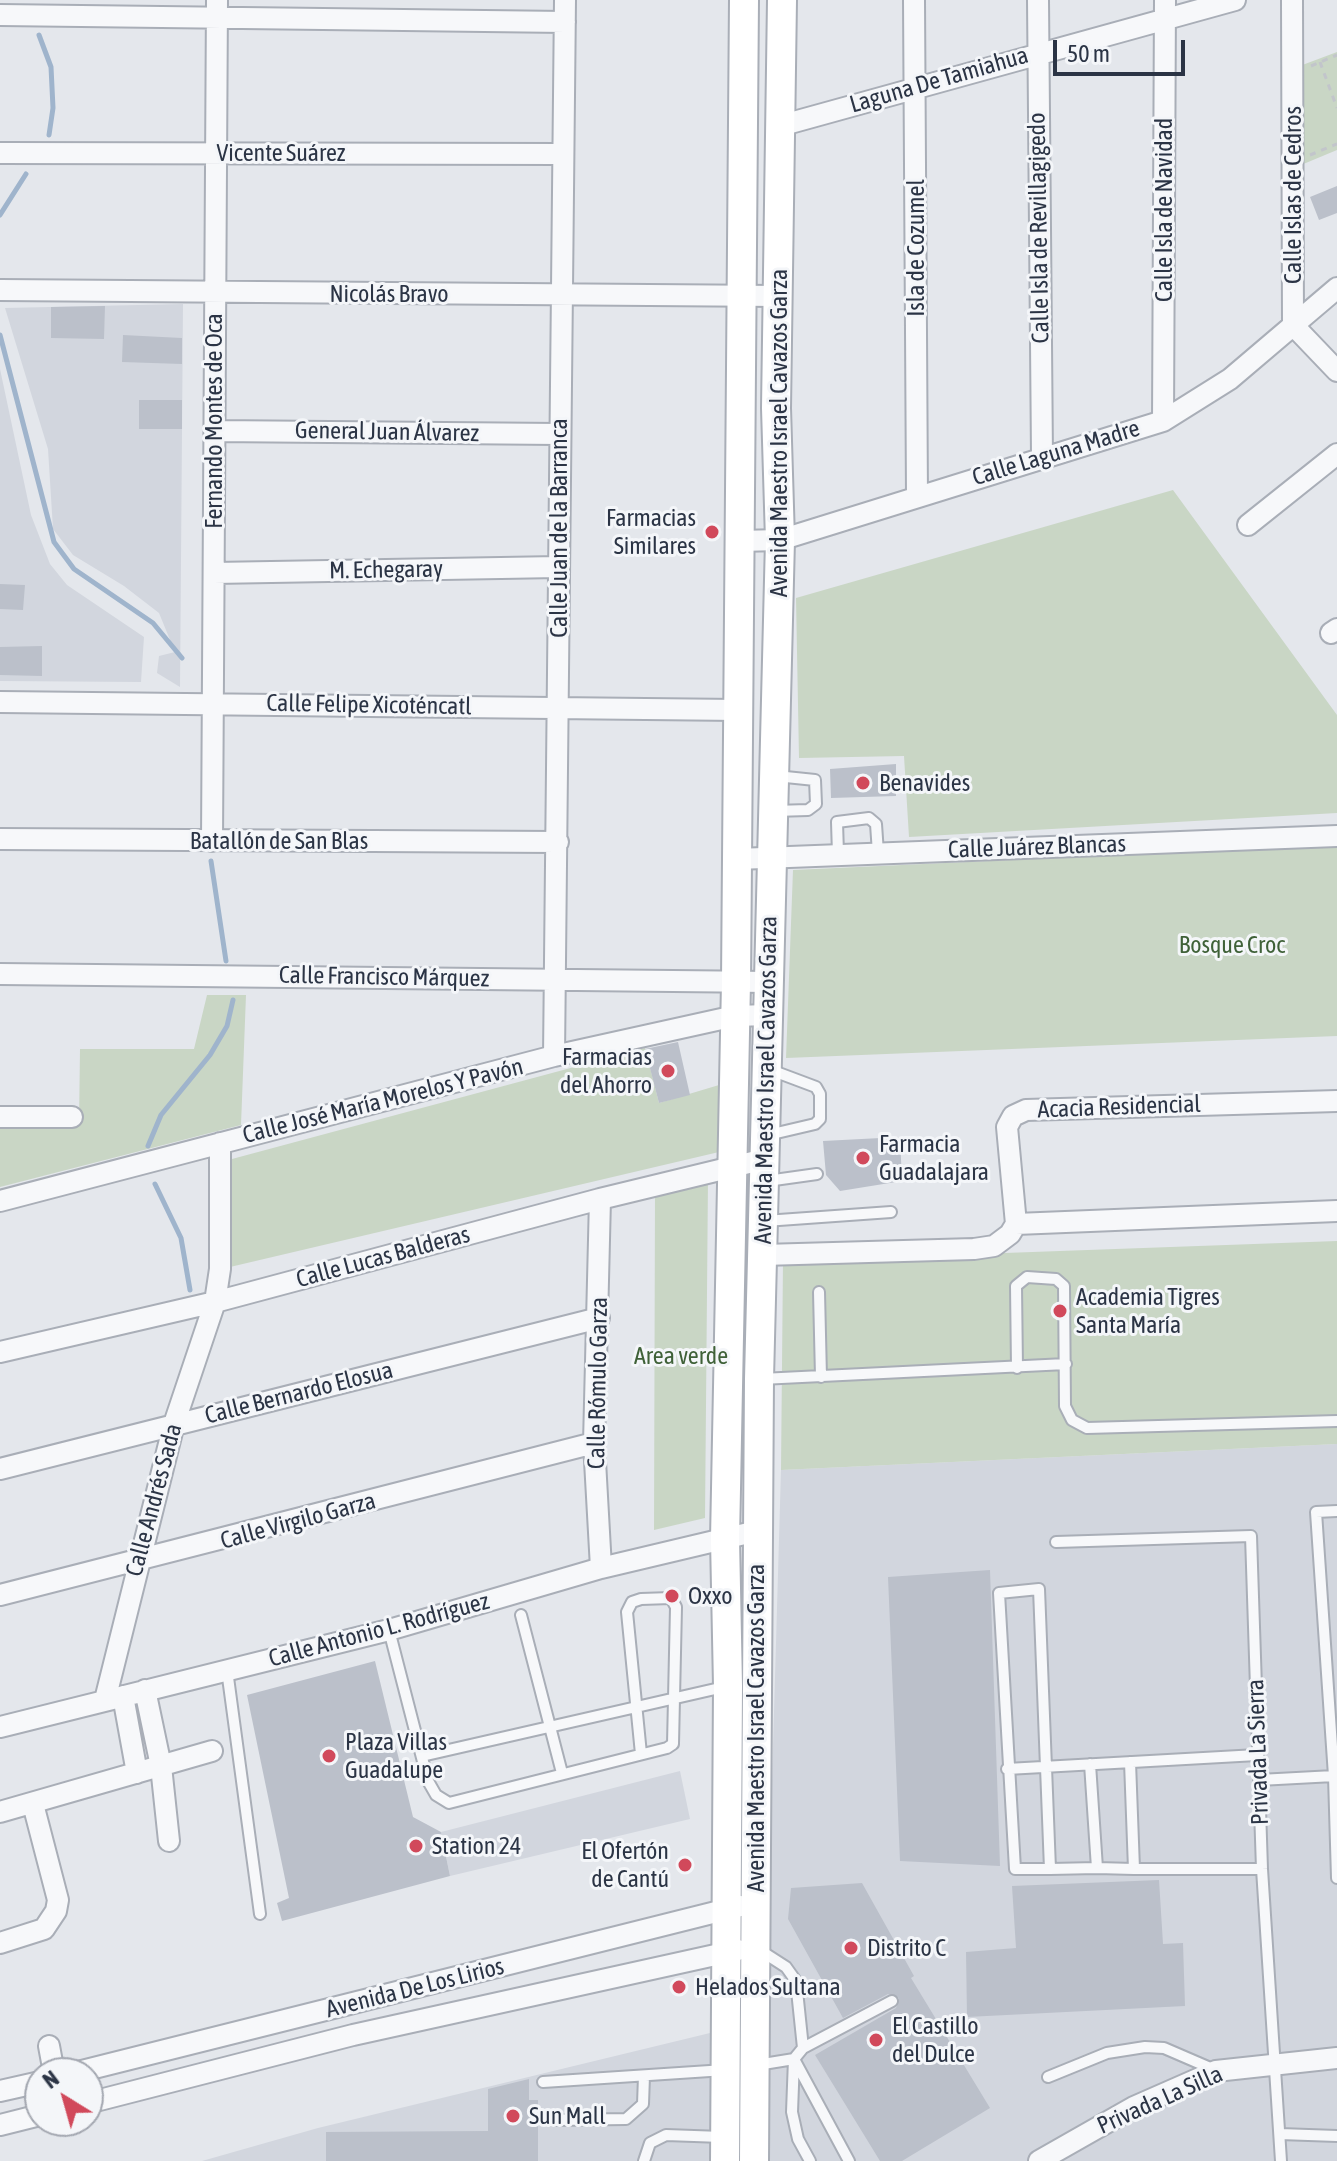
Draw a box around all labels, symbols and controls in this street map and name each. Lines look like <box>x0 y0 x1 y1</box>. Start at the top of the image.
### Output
scale bar <box>1057 24 1189 74</box>
text: 50 m <box>1067 40 1110 67</box>
street label: Laguna De Tamiahua <box>846 41 1032 119</box>
street label: Calle Islas de Cedros <box>1279 106 1307 284</box>
street label: Calle Isla de Revillagigedo <box>1023 112 1055 344</box>
street label: Calle Isla de Navidad <box>1150 118 1178 302</box>
street label: Vicente Suárez <box>217 139 345 167</box>
street label: Isla de Cozumel <box>902 179 930 317</box>
street label: Avenida Maestro Israel Cavazos Garza <box>765 269 793 597</box>
street label: Nicolás Bravo <box>329 280 449 308</box>
street label: Fernando Montes de Oca <box>200 313 228 529</box>
street label: Calle Laguna Madre <box>969 414 1143 492</box>
street label: General Juan Álvarez <box>295 416 479 448</box>
street label: Calle Juan de la Barranca <box>545 418 573 638</box>
place label: Farmacias Similares <box>606 504 696 560</box>
marker: Farmacias Similares <box>703 523 721 541</box>
street label: M. Echegaray <box>329 555 443 585</box>
street label: Calle Felipe Xicoténcatl <box>266 689 472 721</box>
place label: Benavides <box>879 769 970 797</box>
marker: Benavides <box>854 774 872 792</box>
street label: Batallón de San Blas <box>190 827 368 855</box>
street label: Calle Juárez Blancas <box>948 830 1126 864</box>
street label: Avenida Maestro Israel Cavazos Garza <box>749 916 783 1244</box>
park label: Bosque Croc <box>1179 931 1285 959</box>
street label: Calle Francisco Márquez <box>279 961 489 993</box>
place label: Farmacias del Ahorro <box>560 1043 652 1099</box>
street label: Calle José María Morelos Y Pavón <box>240 1052 526 1150</box>
marker: Farmacias del Ahorro <box>659 1062 677 1080</box>
street label: Acacia Residencial <box>1037 1090 1201 1124</box>
place label: Farmacia Guadalajara <box>879 1130 989 1186</box>
marker: Farmacia Guadalajara <box>854 1149 872 1167</box>
street label: Calle Lucas Balderas <box>293 1220 473 1294</box>
place label: Academia Tigres Santa María <box>1076 1283 1220 1339</box>
street label: Calle Rómulo Garza <box>582 1297 614 1469</box>
marker: Academia Tigres Santa María <box>1051 1302 1069 1320</box>
park label: Area verde <box>634 1342 728 1370</box>
street label: Calle Bernardo Elosua <box>202 1356 396 1430</box>
street label: Calle Andrés Sada <box>120 1420 188 1580</box>
street label: Calle Virgilo Garza <box>217 1486 379 1556</box>
street label: Avenida Maestro Israel Cavazos Garza <box>742 1564 770 1892</box>
place label: Oxxo <box>688 1582 732 1610</box>
street label: Calle Antonio L. Rodríguez <box>266 1587 492 1673</box>
marker: Oxxo <box>663 1587 681 1605</box>
street label: Privada La Sierra <box>1241 1679 1275 1825</box>
place label: Plaza Villas Guadalupe <box>345 1728 447 1784</box>
marker: Plaza Villas Guadalupe <box>320 1747 338 1765</box>
place label: Station 24 <box>432 1832 521 1860</box>
marker: Station 24 <box>407 1837 425 1855</box>
place label: El Ofertón de Cantú <box>581 1837 669 1893</box>
marker: El Ofertón de Cantú <box>676 1856 694 1874</box>
place label: Distrito C <box>867 1934 946 1962</box>
marker: Distrito C <box>842 1939 860 1957</box>
street label: Avenida De Los Lirios <box>323 1952 507 2024</box>
place label: Helados Sultana <box>695 1973 841 2001</box>
marker: Helados Sultana <box>670 1978 688 1996</box>
place label: El Castillo del Dulce <box>892 2012 978 2068</box>
marker: El Castillo del Dulce <box>867 2031 885 2049</box>
north arrow <box>24 2057 104 2137</box>
street label: Privada La Silla <box>1093 2060 1227 2140</box>
text: N <box>38 2065 64 2094</box>
place label: Sun Mall <box>529 2102 606 2130</box>
marker: Sun Mall <box>504 2107 522 2125</box>

